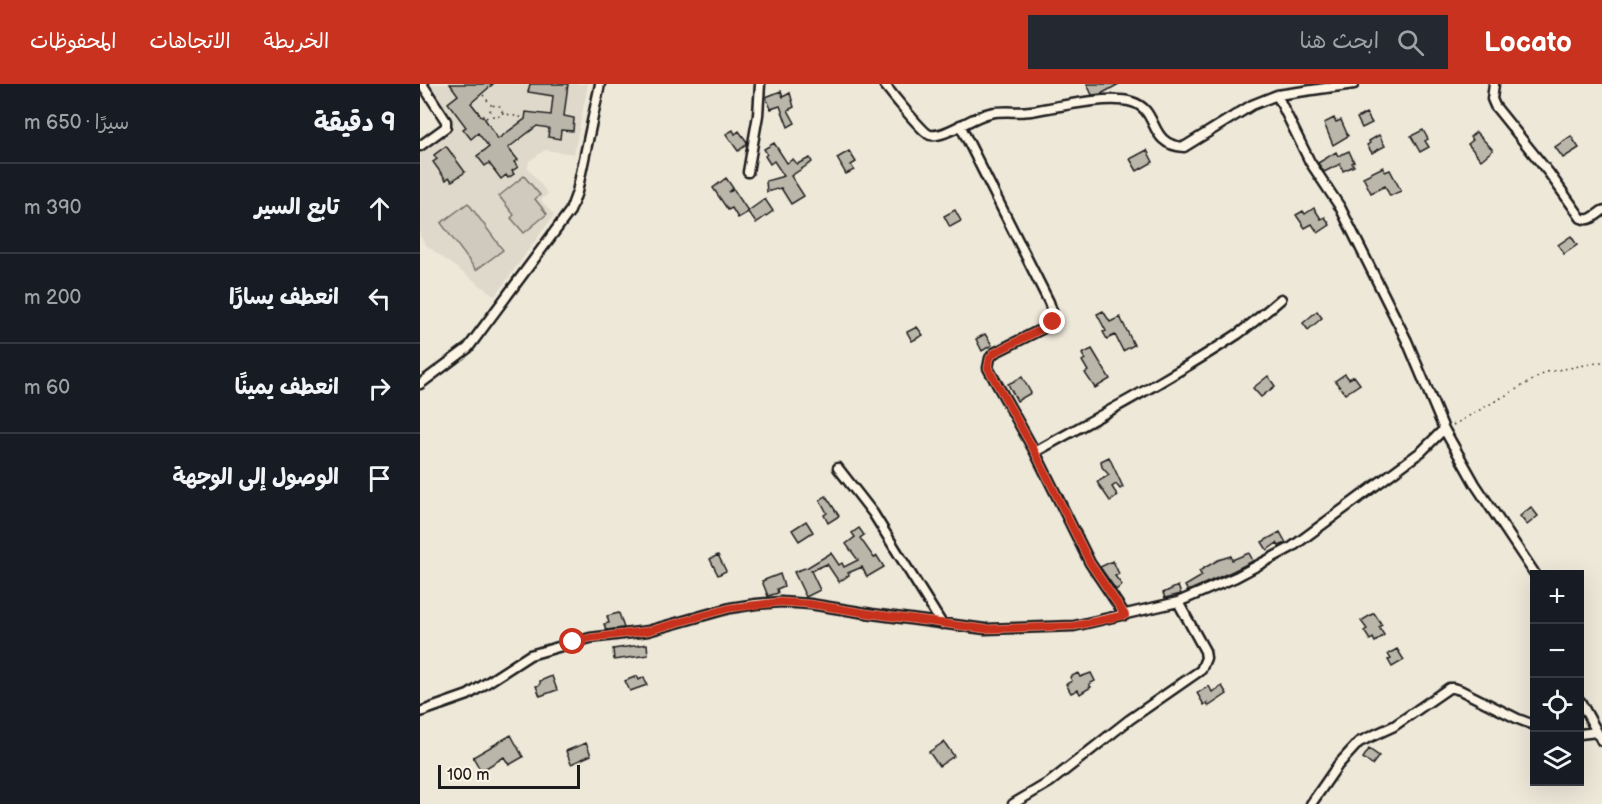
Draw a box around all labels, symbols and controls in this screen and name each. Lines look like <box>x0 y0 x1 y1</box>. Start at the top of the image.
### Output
search box <box>1028 15 1448 69</box>
icon: search <box>1394 26 1427 59</box>
text: Locato <box>1484 26 1572 59</box>
text: ابحث هنا <box>1300 28 1379 55</box>
text: المحفوظات <box>30 29 116 54</box>
text: الاتجاهات <box>149 29 231 54</box>
text: الخريطة <box>264 29 329 54</box>
text: 9 دقيقة <box>314 108 396 139</box>
text: سيرًا · 650 m <box>24 111 129 135</box>
icon: ahead <box>363 192 396 225</box>
text: تابع السير <box>255 194 339 221</box>
text: 390 m <box>24 196 82 220</box>
icon: left <box>363 282 396 315</box>
text: انعطف يسارًا <box>229 284 339 311</box>
text: 200 m <box>24 286 81 310</box>
route end <box>1039 308 1065 334</box>
icon: right <box>363 372 396 405</box>
text: انعطف يمينًا <box>235 374 339 401</box>
text: 60 m <box>24 376 70 400</box>
icon: arrive <box>363 462 396 495</box>
text: الوصول إلى الوجهة <box>172 464 339 491</box>
map controls <box>1530 570 1584 786</box>
button: + <box>1530 570 1584 624</box>
button: − <box>1530 624 1584 678</box>
route start <box>559 628 585 654</box>
button: locate <box>1530 678 1584 732</box>
button: layers <box>1530 732 1584 786</box>
scale bar <box>438 762 580 790</box>
text: 100 m <box>447 766 490 785</box>

